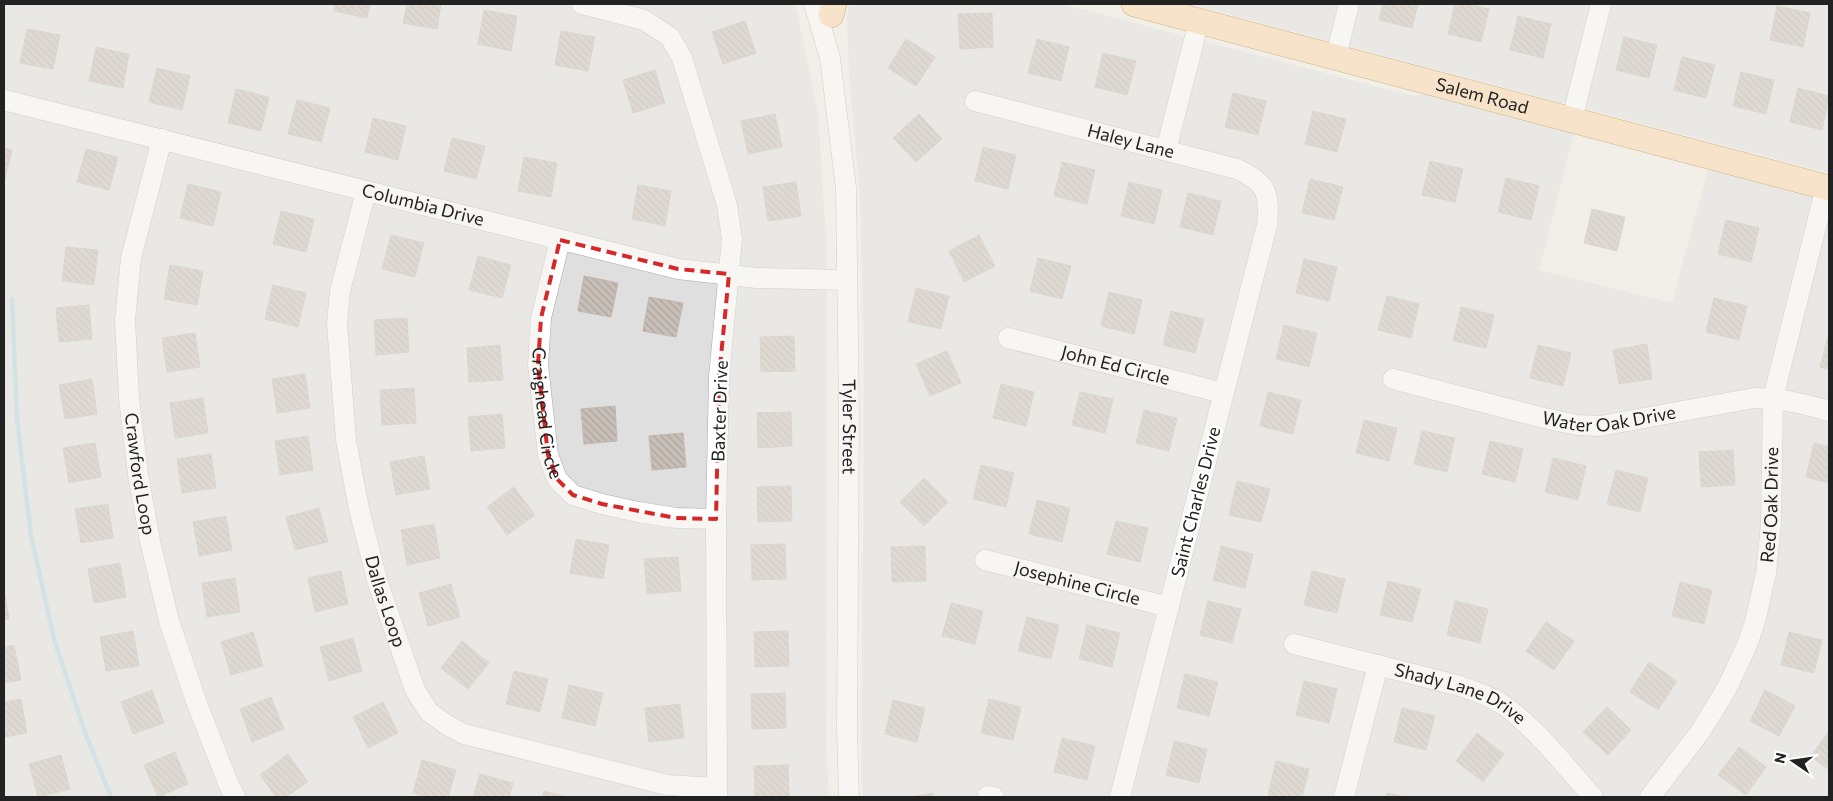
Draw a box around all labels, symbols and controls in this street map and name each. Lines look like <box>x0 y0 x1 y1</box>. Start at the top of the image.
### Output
street label: Salem Road <box>1433 72 1531 118</box>
street label: Haley Lane <box>1085 119 1177 162</box>
street label: Columbia Drive <box>360 178 487 230</box>
street label: John Ed Circle <box>1059 340 1173 389</box>
street label: Craighead Circle <box>528 346 568 482</box>
street label: Baxter Drive <box>706 360 732 462</box>
street label: Tyler Street <box>839 379 861 474</box>
street label: Water Oak Drive <box>1540 400 1677 437</box>
street label: Crawford Loop <box>121 411 161 537</box>
street label: Saint Charles Drive <box>1166 424 1224 579</box>
street label: Red Oak Drive <box>1755 447 1782 564</box>
street label: Dallas Loop <box>361 553 411 650</box>
street label: Josephine Circle <box>1012 556 1143 609</box>
street label: Shady Lane Drive <box>1392 658 1531 728</box>
north arrow <box>1768 736 1818 786</box>
text: N <box>1770 751 1789 765</box>

